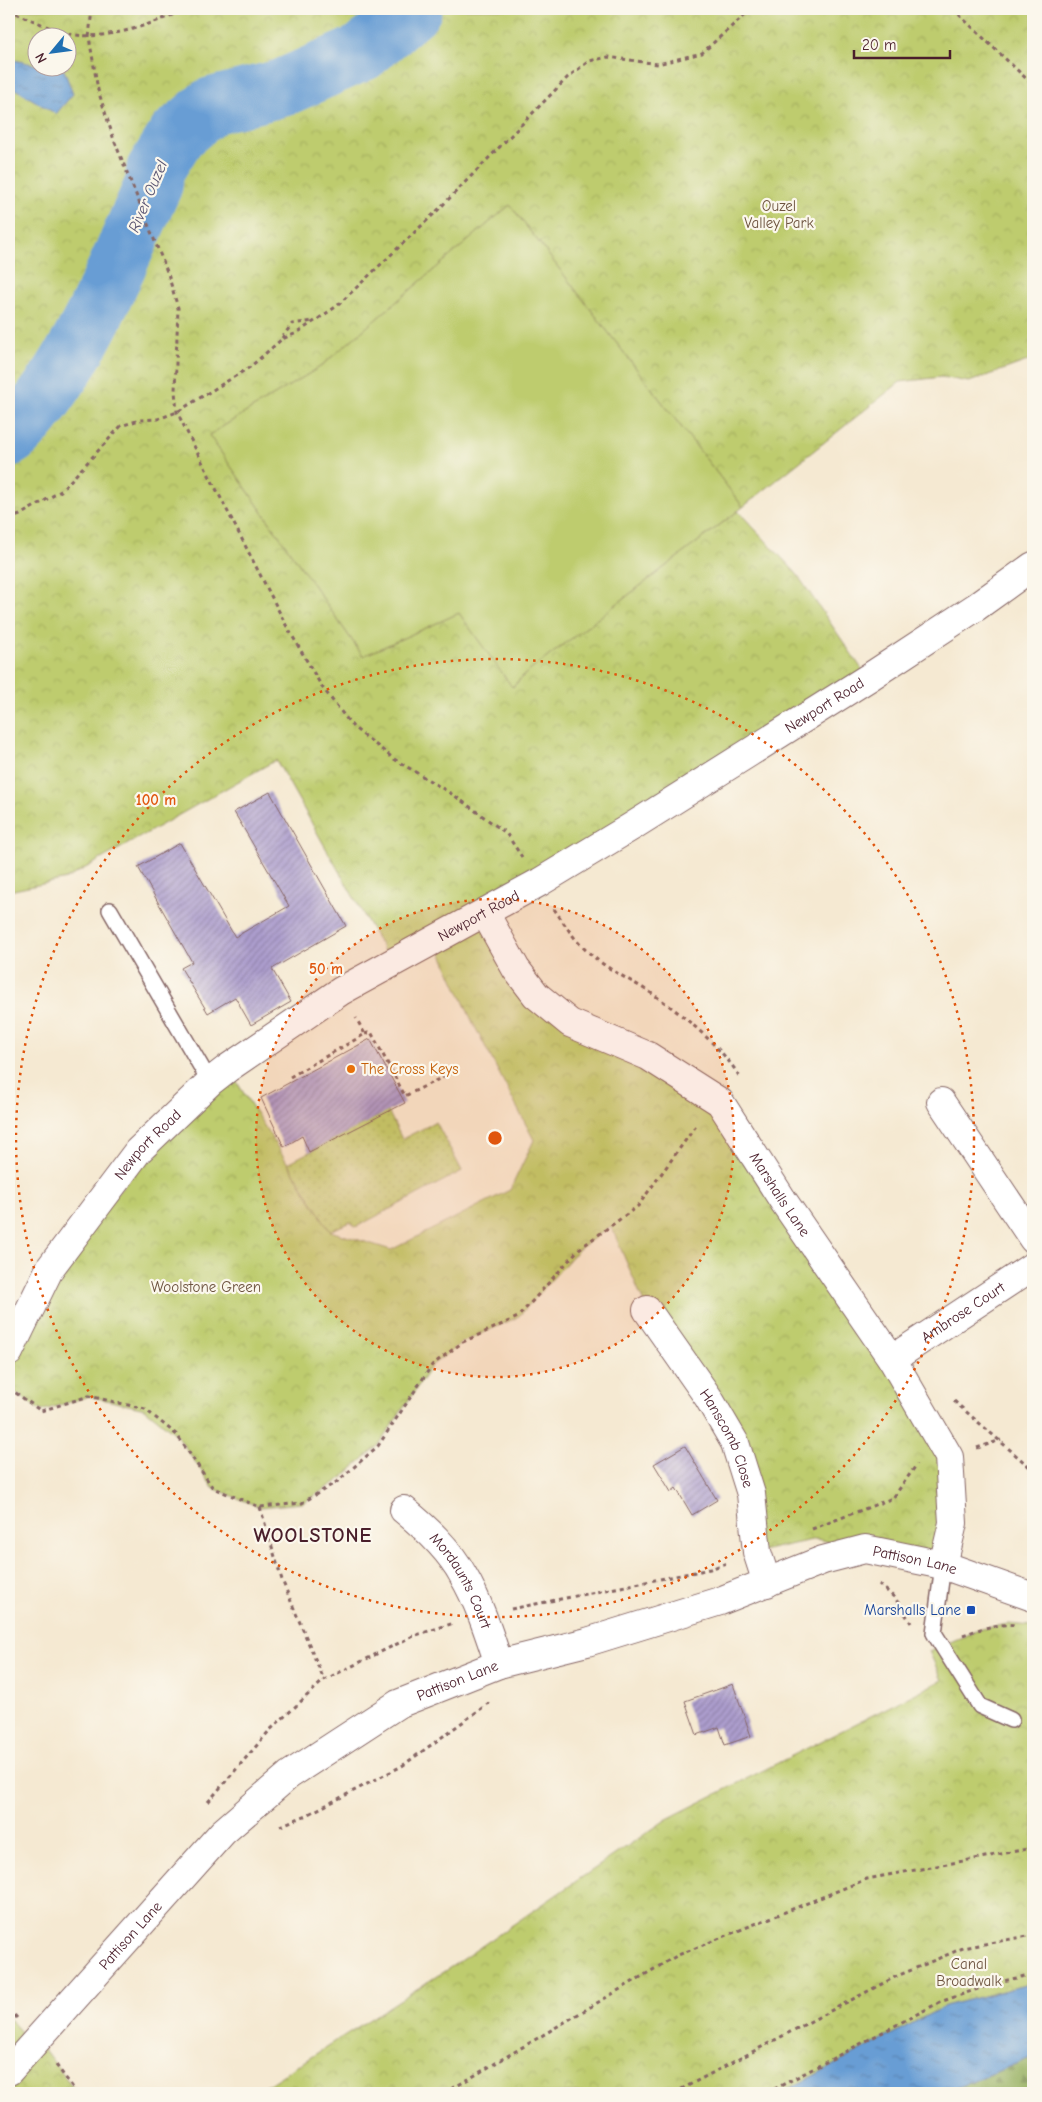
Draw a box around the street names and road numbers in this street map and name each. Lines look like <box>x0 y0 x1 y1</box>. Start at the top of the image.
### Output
street label: Newport Road <box>782 674 867 737</box>
street label: Newport Road <box>435 886 522 945</box>
street label: Newport Road <box>110 1106 185 1183</box>
street label: Marshalls Lane <box>746 1149 814 1240</box>
street label: Ambrose Court <box>918 1278 1009 1346</box>
street label: Hanscomb Close <box>696 1385 758 1490</box>
street label: Mordaunts Court <box>426 1529 495 1631</box>
street label: Pattison Lane <box>871 1542 960 1578</box>
street label: Pattison Lane <box>414 1656 501 1705</box>
street label: Pattison Lane <box>95 1897 166 1973</box>

